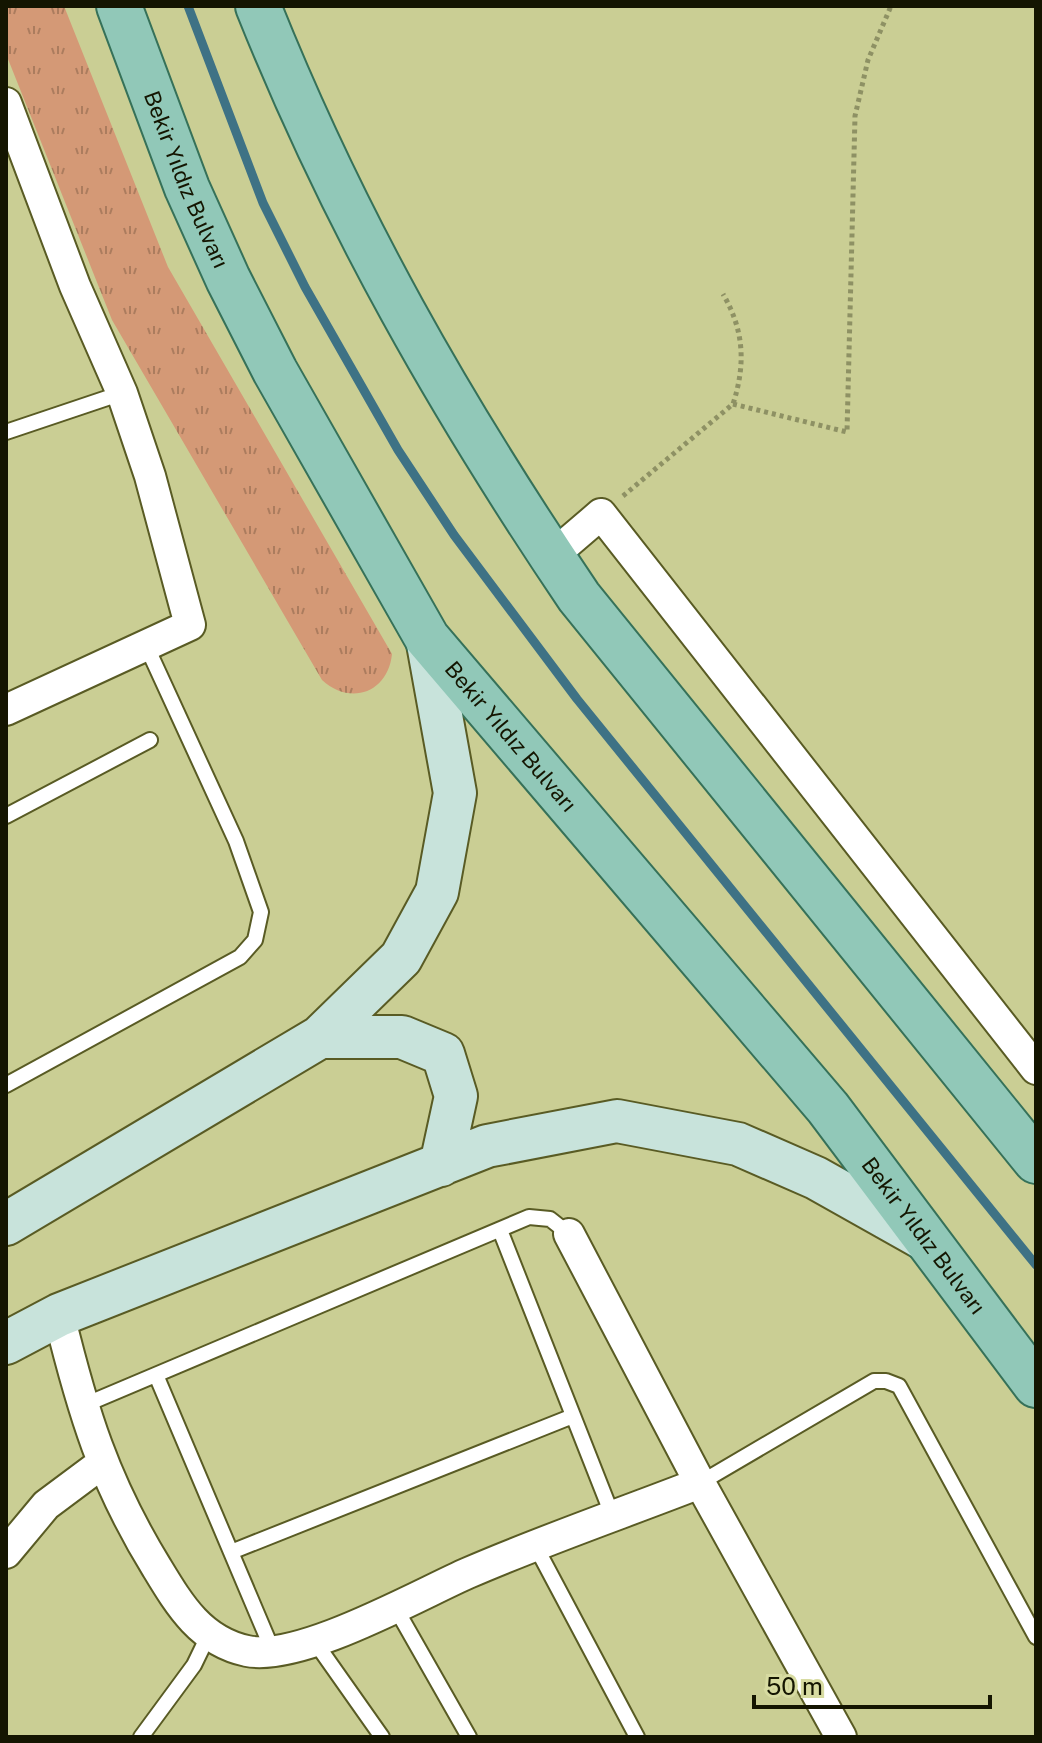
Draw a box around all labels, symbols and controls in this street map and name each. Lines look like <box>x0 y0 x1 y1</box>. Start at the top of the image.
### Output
street label: Bekir Yıldız Bulvarı <box>139 87 234 272</box>
street label: Bekir Yıldız Bulvarı <box>440 656 582 817</box>
street label: Bekir Yıldız Bulvarı <box>857 1152 991 1319</box>
scale bar <box>754 1659 990 1709</box>
text: 50 m <box>766 1672 823 1700</box>

